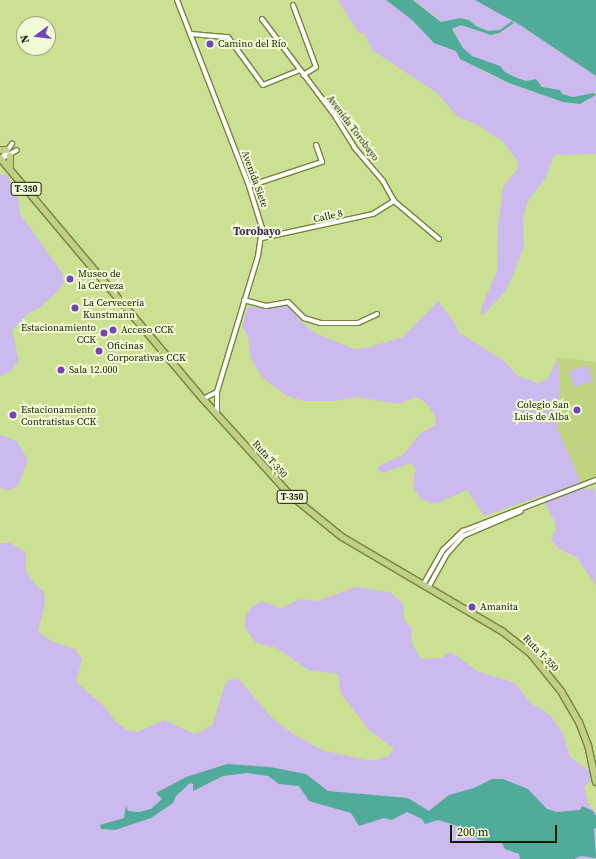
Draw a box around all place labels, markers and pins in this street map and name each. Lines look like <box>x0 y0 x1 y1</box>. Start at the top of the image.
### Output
place label: Camino del Río <box>218 38 286 50</box>
marker: Camino del Río <box>205 39 215 49</box>
place label: Museo de la Cerveza <box>78 267 124 290</box>
marker: Museo de la Cerveza <box>65 274 75 284</box>
place label: La Cerveceria Kunstmann <box>83 296 144 320</box>
marker: La Cerveceria Kunstmann <box>70 303 80 313</box>
place label: Estacionamiento CCK <box>21 321 96 344</box>
place label: Acceso CCK <box>121 324 174 336</box>
marker: Acceso CCK <box>108 325 118 335</box>
marker: Estacionamiento CCK <box>99 328 109 338</box>
place label: Oficinas Corporativas CCK <box>107 339 186 362</box>
marker: Oficinas Corporativas CCK <box>94 346 104 356</box>
place label: Sala 12.000 <box>69 364 118 376</box>
marker: Sala 12.000 <box>56 365 66 375</box>
place label: Colegio San Luis de Alba <box>514 398 569 422</box>
place label: Estacionamiento Contratistas CCK <box>21 403 96 426</box>
marker: Colegio San Luis de Alba <box>572 405 582 415</box>
marker: Estacionamiento Contratistas CCK <box>8 410 18 420</box>
place label: Amanita <box>480 601 518 613</box>
marker: Amanita <box>467 602 477 612</box>

